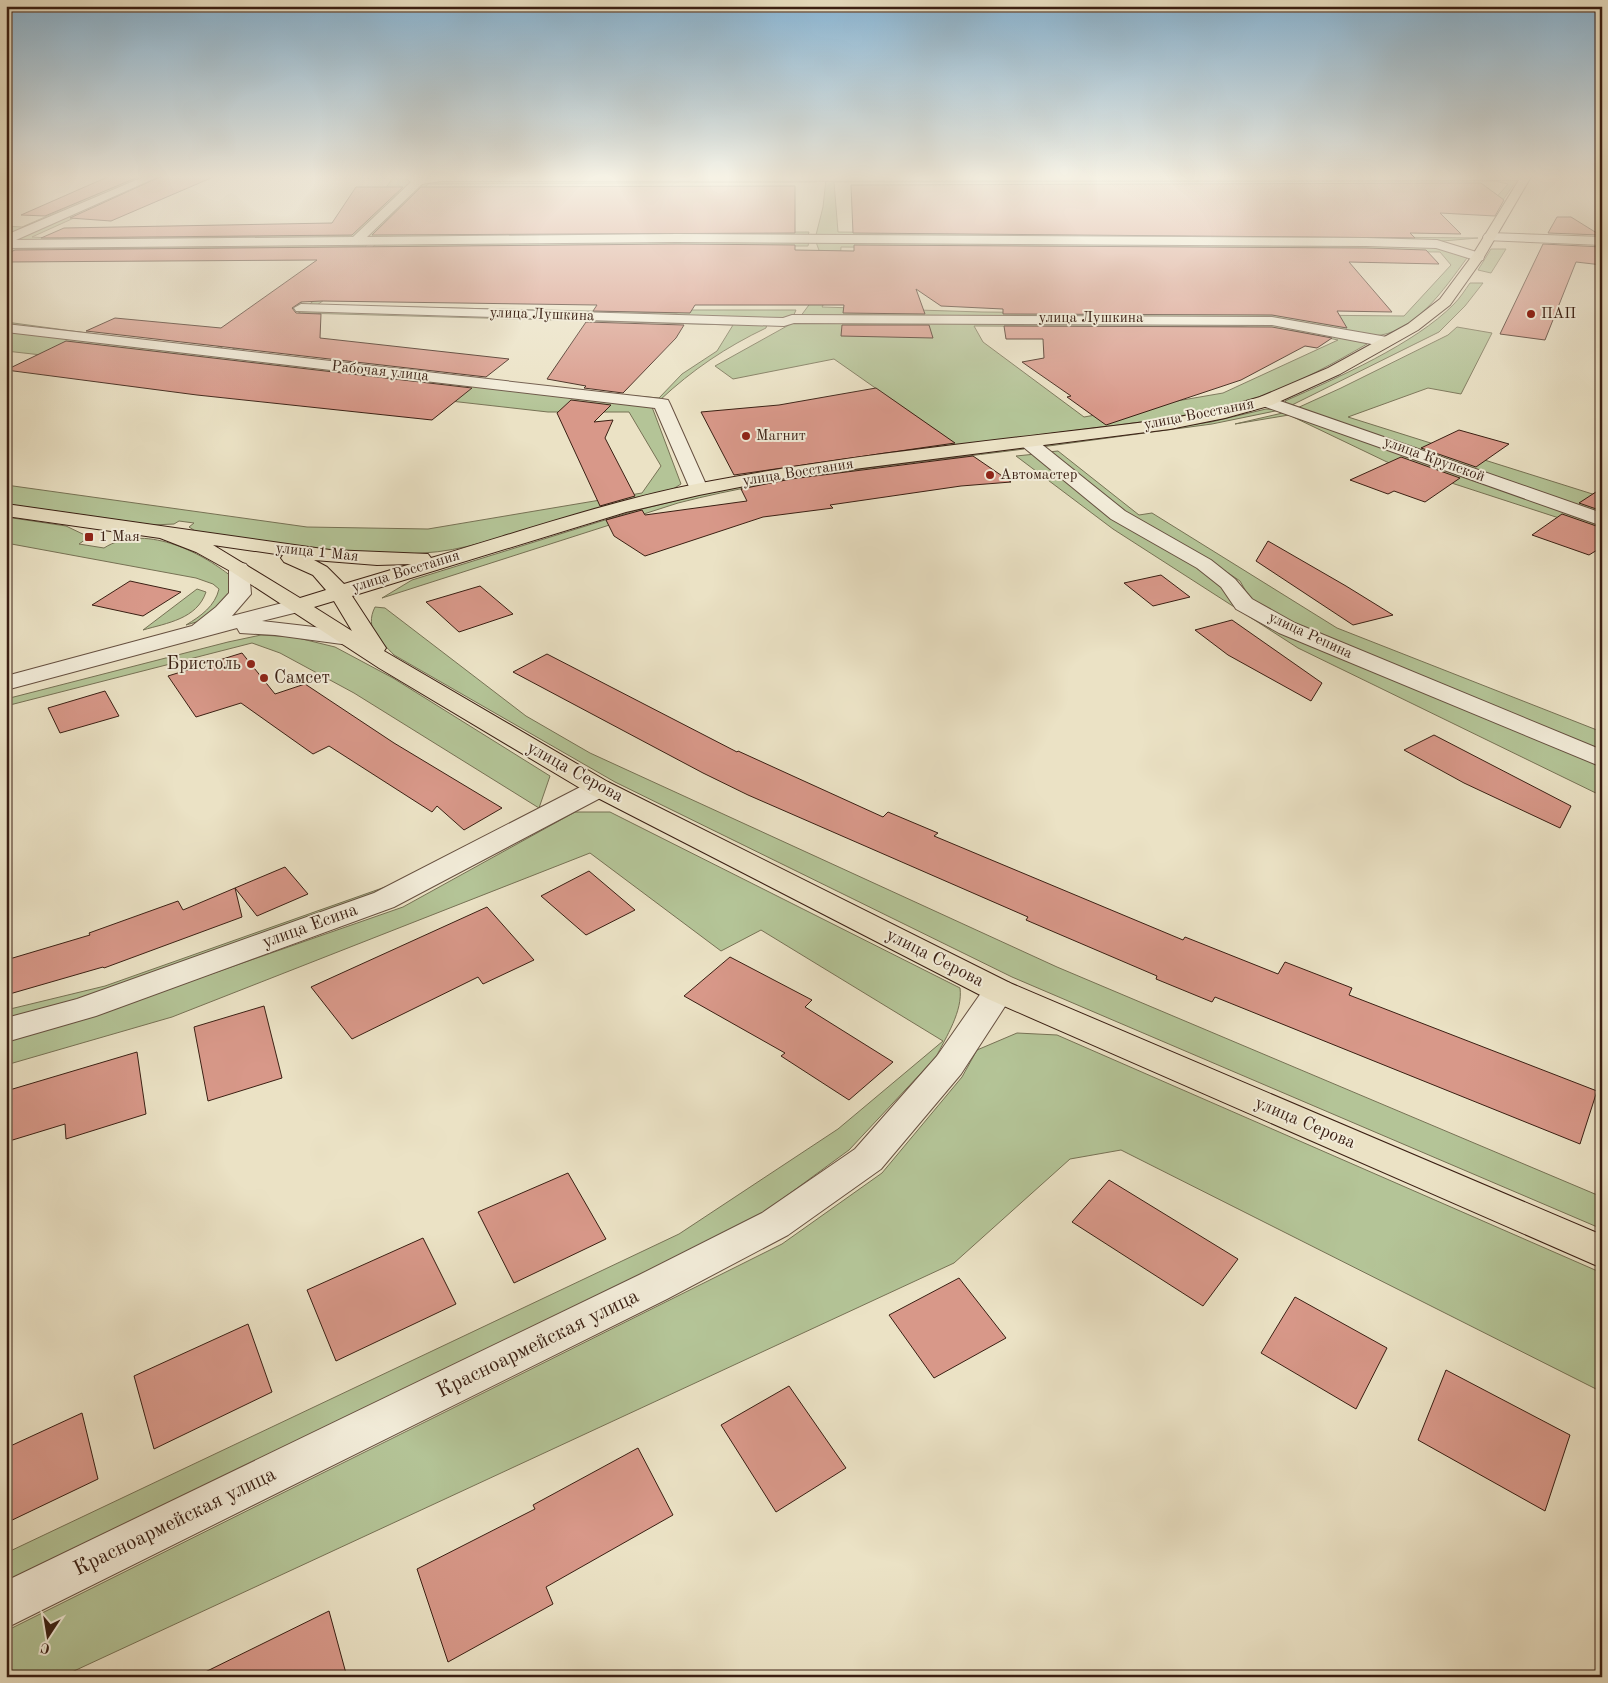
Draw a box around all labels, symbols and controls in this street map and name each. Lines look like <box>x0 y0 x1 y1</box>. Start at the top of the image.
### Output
street label: улица Лушкина <box>489 306 595 324</box>
place label: ПАП <box>1541 307 1576 322</box>
marker: ПАП <box>1525 308 1537 320</box>
street label: улица Лушкина <box>1039 311 1144 326</box>
street label: Рабочая улица <box>331 359 430 385</box>
street label: улица Восстания <box>1143 397 1256 433</box>
place label: Магнит <box>756 429 806 444</box>
marker: Магнит <box>740 430 752 442</box>
street label: улица Крупской <box>1381 435 1487 485</box>
street label: улица Восстания <box>742 457 855 489</box>
place label: Автомастер <box>1000 468 1078 483</box>
marker: Автомастер <box>984 469 996 481</box>
place label: 1 Мая <box>99 530 140 545</box>
marker: 1 Мая <box>83 531 95 543</box>
street label: улица 1 Мая <box>275 541 359 565</box>
street label: улица Восстания <box>350 548 462 596</box>
street label: улица Репина <box>1266 610 1355 662</box>
place label: Бристоль <box>167 655 241 673</box>
marker: Бристоль <box>245 658 257 670</box>
place label: Самсет <box>274 669 330 687</box>
marker: Самсет <box>258 672 270 684</box>
street label: улица Серова <box>524 738 626 806</box>
street label: улица Есина <box>260 900 360 952</box>
street label: улица Серова <box>883 926 987 990</box>
street label: улица Серова <box>1252 1094 1358 1152</box>
street label: Красноармейская улица <box>433 1286 643 1402</box>
street label: Красноармейская улица <box>70 1464 280 1580</box>
north arrow <box>22 1610 72 1660</box>
text: С <box>40 1640 51 1656</box>

